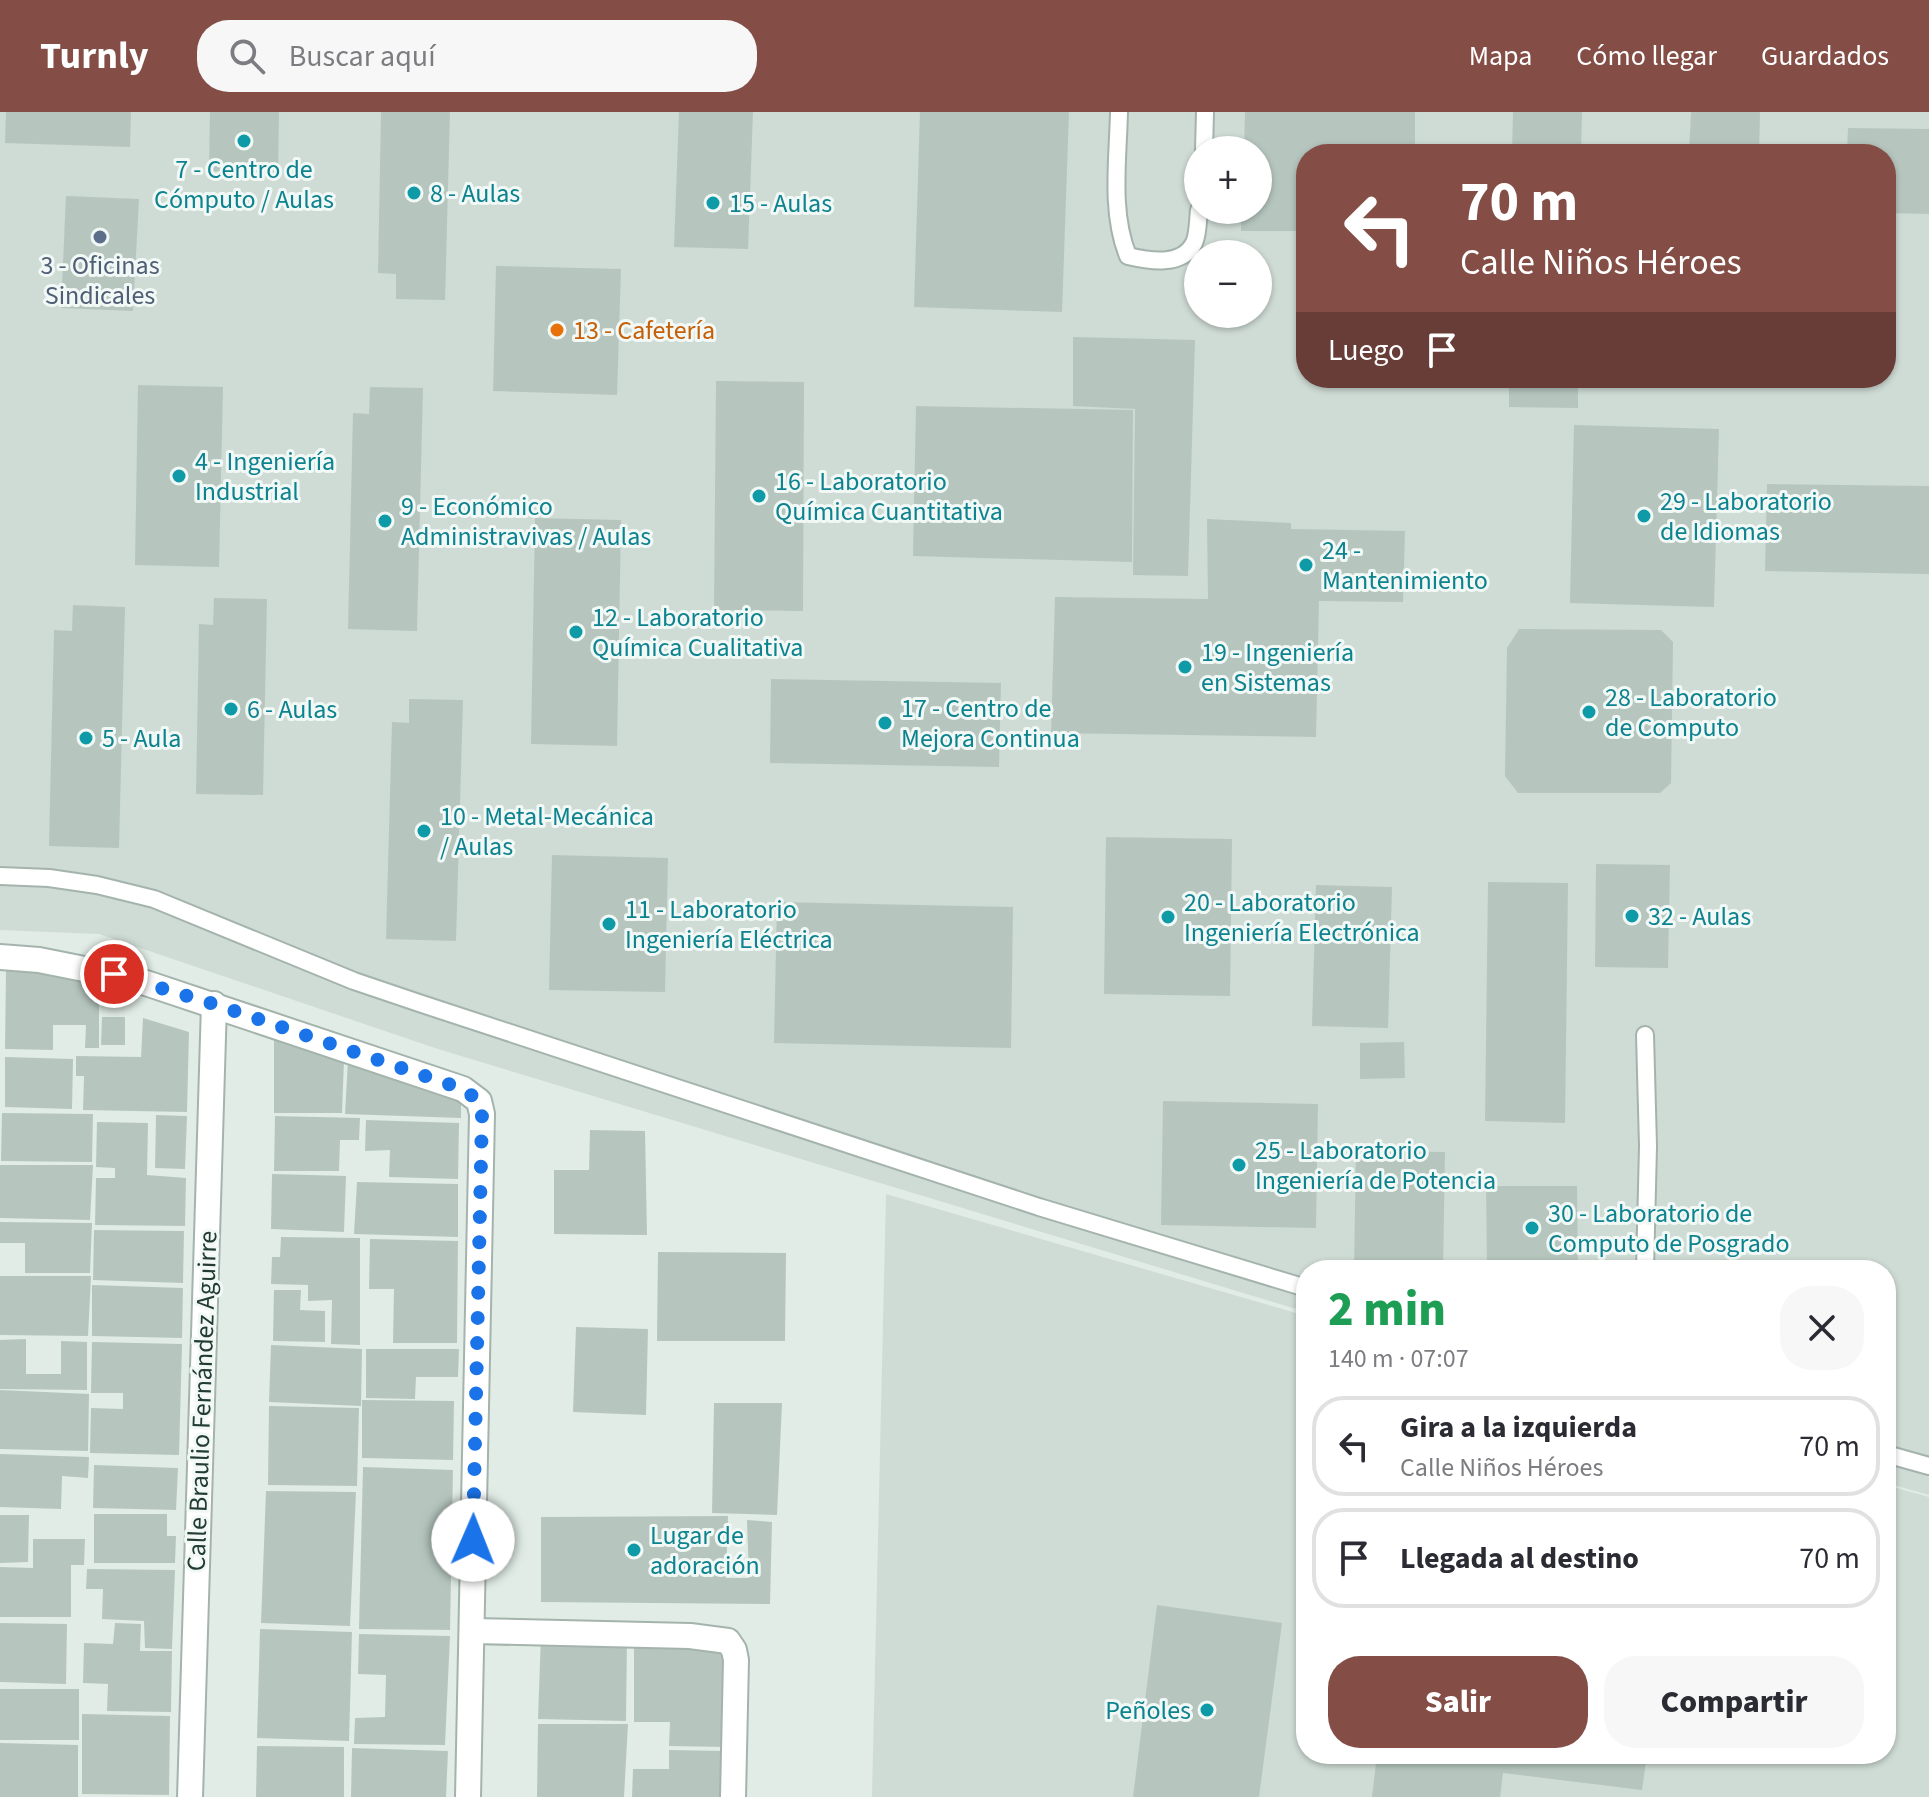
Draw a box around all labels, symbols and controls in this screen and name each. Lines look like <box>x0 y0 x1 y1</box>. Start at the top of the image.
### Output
search box <box>197 20 757 92</box>
text: Turnly <box>40 29 149 83</box>
icon: search <box>225 34 269 78</box>
text: Buscar aquí <box>289 35 436 78</box>
text: Mapa <box>1469 36 1532 76</box>
text: Cómo llegar <box>1576 36 1717 76</box>
text: Guardados <box>1761 36 1889 76</box>
marker: 7 - Centro de Cómputo / Aulas <box>235 132 253 150</box>
map controls <box>1184 136 1272 328</box>
button: + <box>1184 136 1272 224</box>
place label: 7 - Centro de Cómputo / Aulas <box>154 151 334 218</box>
text: 70 m <box>1460 163 1578 242</box>
place label: 8 - Aulas <box>430 175 520 212</box>
icon: left <box>1328 176 1432 280</box>
marker: 8 - Aulas <box>405 184 423 202</box>
place label: 15 - Aulas <box>729 185 832 222</box>
marker: 15 - Aulas <box>704 194 722 212</box>
marker: 3 - Oficinas Sindicales <box>91 228 109 246</box>
text: Calle Niños Héroes <box>1460 237 1742 288</box>
button: − <box>1184 240 1272 328</box>
place label: 3 - Oficinas Sindicales <box>40 247 160 314</box>
place label: 13 - Cafetería <box>573 312 715 349</box>
marker: 13 - Cafetería <box>548 321 566 339</box>
icon: arrive <box>1420 328 1464 372</box>
text: Luego <box>1328 329 1404 372</box>
place label: 4 - Ingeniería Industrial <box>195 443 335 510</box>
place label: 16 - Laboratorio Química Cuantitativa <box>775 463 1003 530</box>
marker: 4 - Ingeniería Industrial <box>170 467 188 485</box>
place label: 29 - Laboratorio de Idiomas <box>1660 483 1832 550</box>
marker: 16 - Laboratorio Química Cuantitativa <box>750 487 768 505</box>
place label: 9 - Económico Administravivas / Aulas <box>401 488 651 555</box>
marker: 29 - Laboratorio de Idiomas <box>1635 507 1653 525</box>
marker: 9 - Económico Administravivas / Aulas <box>376 512 394 530</box>
place label: 24 - Mantenimiento <box>1322 532 1488 599</box>
marker: 24 - Mantenimiento <box>1297 556 1315 574</box>
place label: 12 - Laboratorio Química Cualitativa <box>592 599 803 666</box>
marker: 12 - Laboratorio Química Cualitativa <box>567 623 585 641</box>
place label: 19 - Ingeniería en Sistemas <box>1201 634 1354 701</box>
marker: 19 - Ingeniería en Sistemas <box>1176 658 1194 676</box>
place label: 28 - Laboratorio de Computo <box>1605 679 1777 746</box>
place label: 17 - Centro de Mejora Continua <box>901 690 1080 757</box>
place label: 6 - Aulas <box>247 691 337 728</box>
marker: 6 - Aulas <box>222 700 240 718</box>
marker: 28 - Laboratorio de Computo <box>1580 703 1598 721</box>
marker: 17 - Centro de Mejora Continua <box>876 714 894 732</box>
place label: 5 - Aula <box>102 720 181 757</box>
marker: 5 - Aula <box>77 729 95 747</box>
place label: 10 - Metal-Mecánica / Aulas <box>440 798 654 865</box>
marker: 10 - Metal-Mecánica / Aulas <box>415 822 433 840</box>
place label: 20 - Laboratorio Ingeniería Electrónica <box>1184 884 1420 951</box>
place label: 11 - Laboratorio Ingeniería Eléctrica <box>625 891 833 958</box>
place label: 32 - Aulas <box>1648 898 1751 935</box>
marker: 32 - Aulas <box>1623 907 1641 925</box>
marker: 20 - Laboratorio Ingeniería Electrónica <box>1159 908 1177 926</box>
marker: 11 - Laboratorio Ingeniería Eléctrica <box>600 915 618 933</box>
pin <box>80 940 148 1008</box>
icon: arrive <box>92 952 136 996</box>
place label: 25 - Laboratorio Ingeniería de Potencia <box>1255 1132 1496 1199</box>
marker: 25 - Laboratorio Ingeniería de Potencia <box>1230 1156 1248 1174</box>
place label: 30 - Laboratorio de Computo de Posgrado <box>1548 1195 1789 1262</box>
marker: 30 - Laboratorio de Computo de Posgrado <box>1523 1219 1541 1237</box>
street label: Calle Braulio Fernández Aguirre <box>178 1230 226 1572</box>
text: 2 min <box>1328 1276 1446 1344</box>
button: close <box>1780 1286 1864 1370</box>
text: 140 m · 07:07 <box>1328 1340 1469 1377</box>
text: Gira a la izquierda <box>1400 1406 1637 1449</box>
icon: left <box>1332 1424 1376 1468</box>
text: 70 m <box>1799 1425 1860 1468</box>
text: Calle Niños Héroes <box>1400 1449 1603 1486</box>
position arrow <box>431 1498 515 1582</box>
place label: Lugar de adoración <box>650 1517 760 1584</box>
icon: arrive <box>1332 1536 1376 1580</box>
text: Llegada al destino <box>1400 1537 1639 1580</box>
text: 70 m <box>1799 1537 1860 1580</box>
marker: Lugar de adoración <box>625 1541 643 1559</box>
button: Salir <box>1328 1656 1588 1748</box>
button: Compartir <box>1604 1656 1864 1748</box>
place label: Peñoles <box>1105 1692 1191 1729</box>
marker: Peñoles <box>1198 1701 1216 1719</box>

